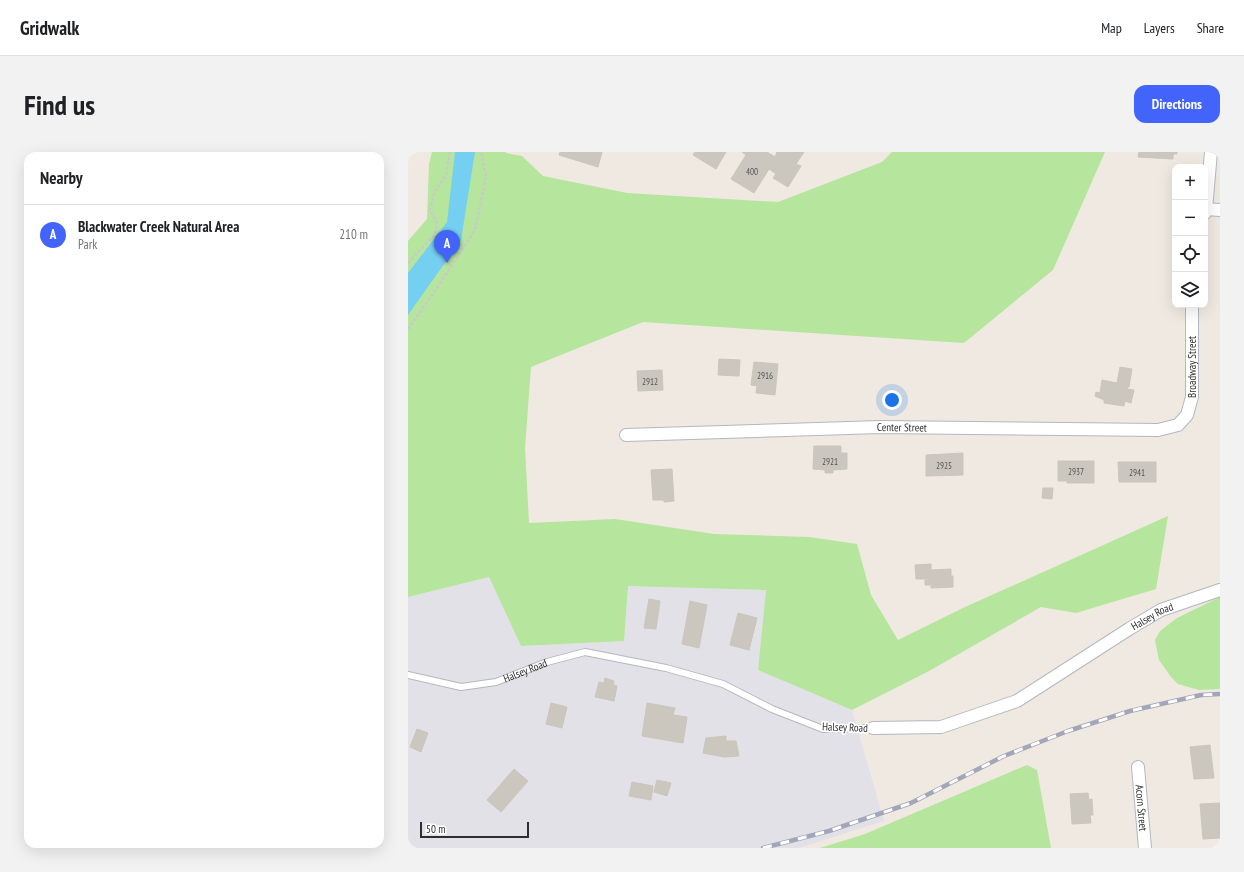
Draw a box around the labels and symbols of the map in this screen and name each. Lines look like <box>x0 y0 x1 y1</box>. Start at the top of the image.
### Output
house number: 400 <box>746 166 758 177</box>
pin: A <box>434 230 460 263</box>
street label: Broadway Street <box>1185 336 1199 398</box>
house number: 2916 <box>757 370 773 381</box>
house number: 2912 <box>642 376 658 387</box>
your location <box>882 390 902 410</box>
street label: Center Street <box>877 420 927 435</box>
house number: 2921 <box>822 456 838 467</box>
house number: 2925 <box>936 460 952 471</box>
house number: 2937 <box>1068 466 1084 477</box>
house number: 2941 <box>1129 467 1145 478</box>
street label: Halsey Road <box>1128 599 1175 633</box>
street label: Halsey Road <box>501 656 549 685</box>
street label: Halsey Road <box>822 719 868 735</box>
street label: Acorn Street <box>1133 784 1151 832</box>
scale bar <box>420 820 529 839</box>

